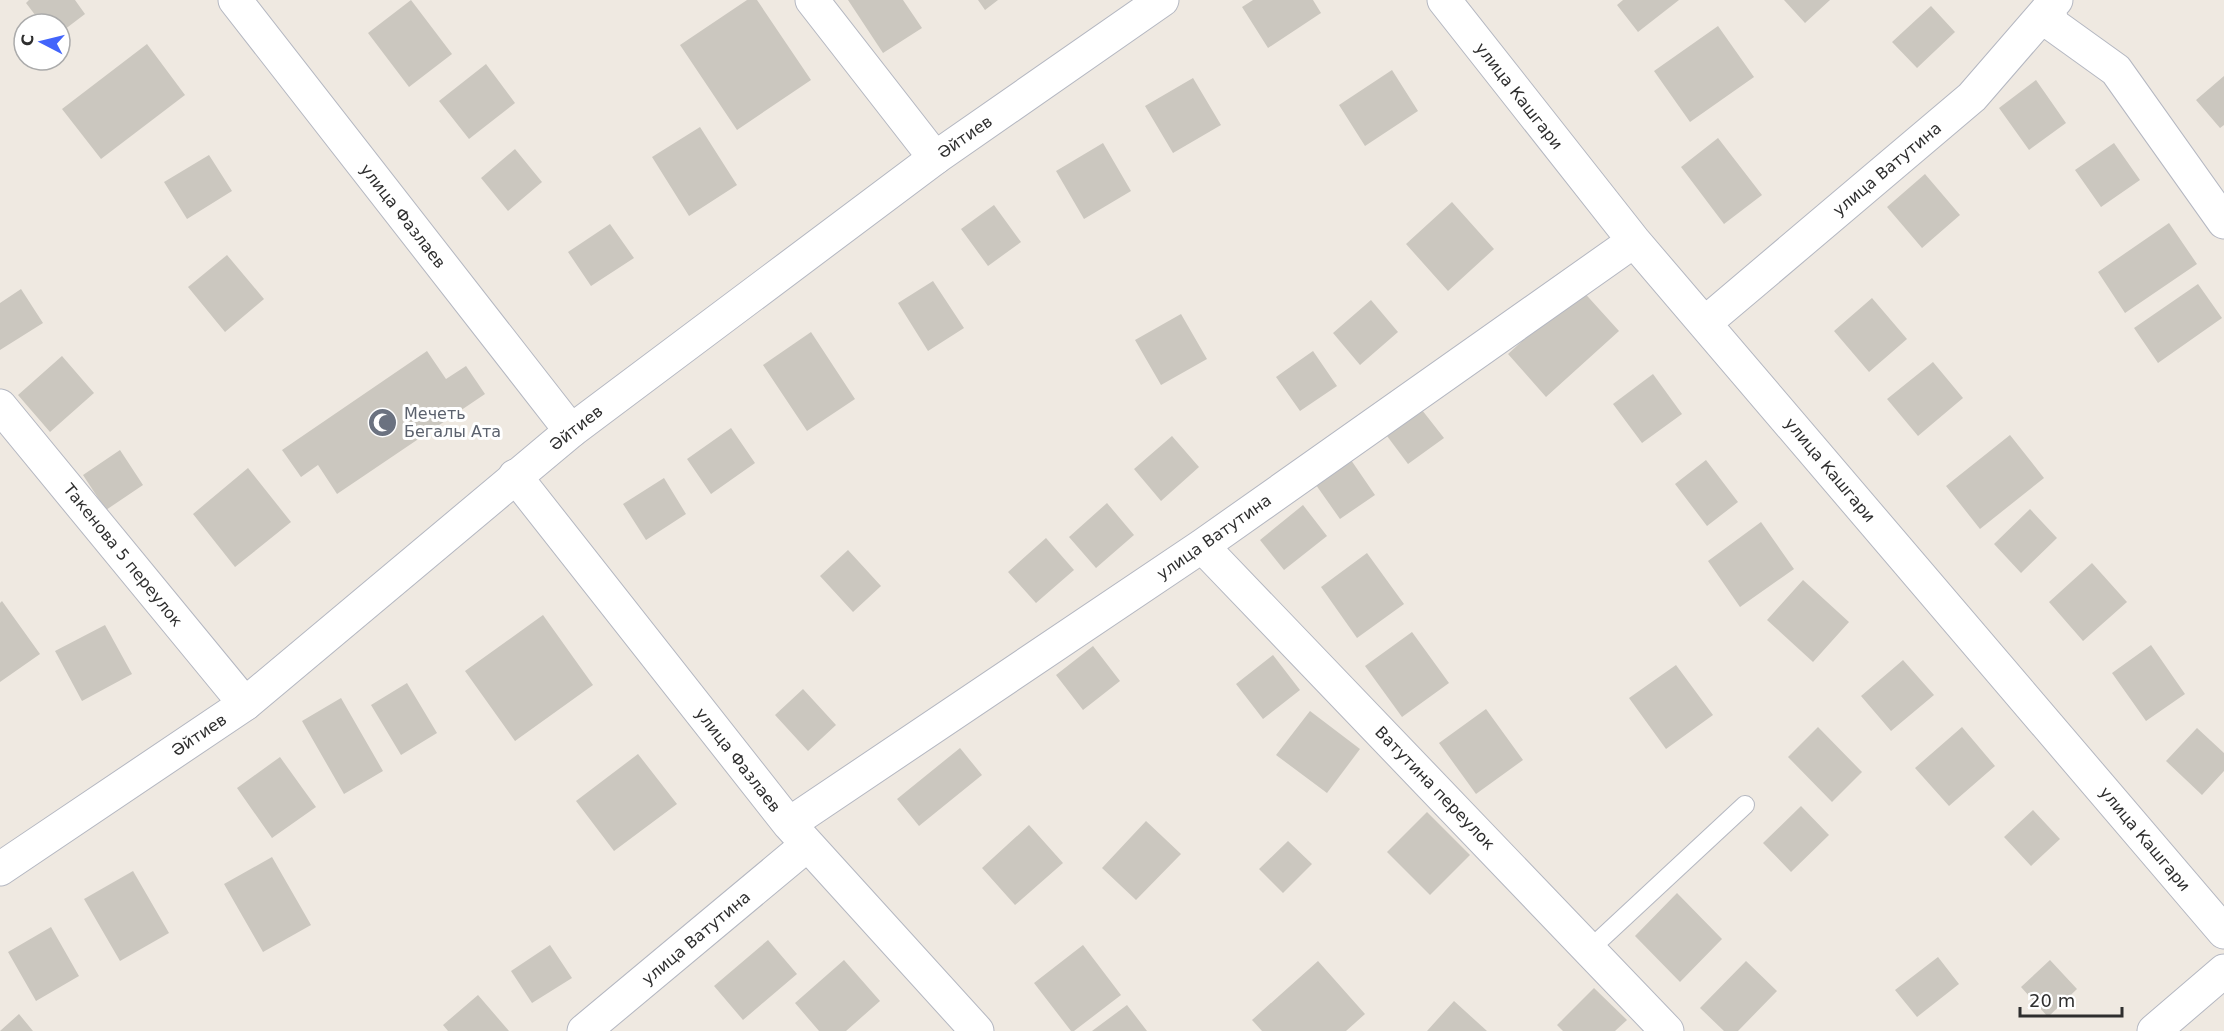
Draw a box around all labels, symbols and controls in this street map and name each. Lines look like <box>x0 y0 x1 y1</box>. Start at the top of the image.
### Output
north arrow <box>12 12 72 72</box>
text: С <box>17 33 38 47</box>
street label: улица Кашгари <box>1471 39 1567 153</box>
street label: Әйтиев <box>934 111 996 163</box>
street label: улица Ватутина <box>1829 118 1945 220</box>
street label: улица Фазлаев <box>356 160 450 272</box>
street label: Әйтиев <box>546 401 606 455</box>
place label: Мечеть Бегалы Ата <box>404 404 501 441</box>
mosque icon: Мечеть Бегалы Ата <box>367 406 399 438</box>
street label: улица Кашгари <box>1781 414 1879 526</box>
street label: Такенова 5 переулок <box>59 479 187 631</box>
street label: улица Ватутина <box>1153 490 1275 584</box>
street label: улица Фазлаев <box>691 704 785 816</box>
street label: Әйтиев <box>168 710 230 760</box>
street label: Ватутина переулок <box>1371 722 1499 854</box>
street label: улица Кашгари <box>2096 783 2194 895</box>
street label: улица Ватутина <box>638 887 754 989</box>
scale bar <box>2020 980 2122 1018</box>
text: 20 m <box>2029 990 2075 1011</box>

